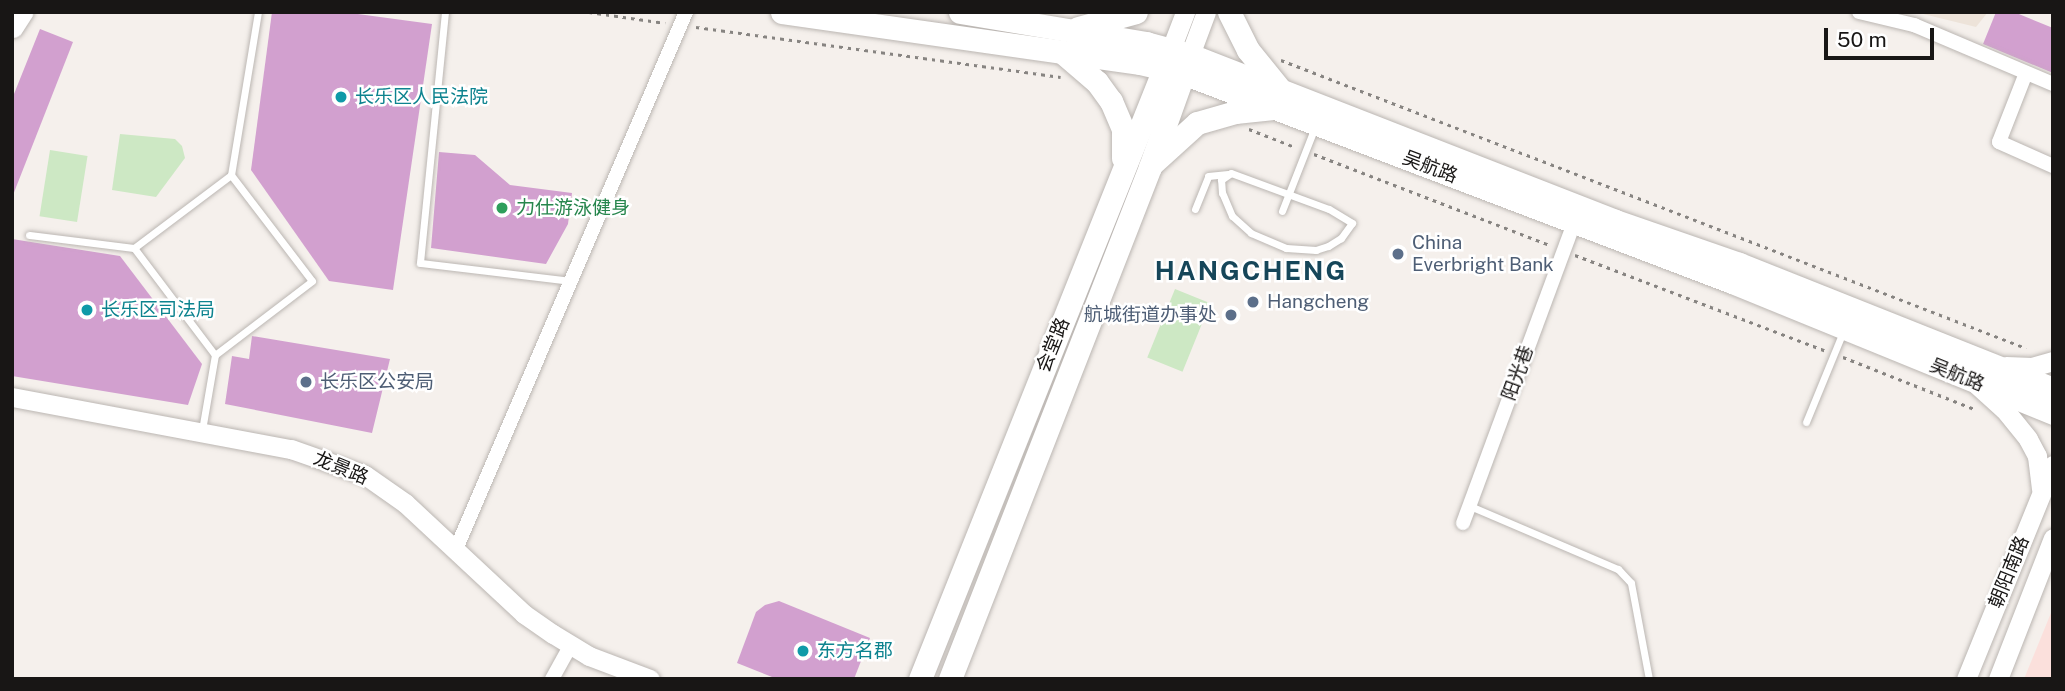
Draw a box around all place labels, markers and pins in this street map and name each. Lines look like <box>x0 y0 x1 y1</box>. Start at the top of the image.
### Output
place label: 长乐区人民法院 <box>355 86 488 108</box>
marker: 长乐区人民法院 <box>333 89 349 105</box>
place label: 力仕游泳健身 <box>516 197 630 219</box>
marker: 力仕游泳健身 <box>494 200 510 216</box>
place label: China Everbright Bank <box>1412 232 1554 276</box>
marker: China Everbright Bank <box>1390 246 1406 262</box>
place label: Hangcheng <box>1267 291 1369 313</box>
marker: Hangcheng <box>1245 294 1261 310</box>
place label: 长乐区司法局 <box>101 299 215 321</box>
marker: 长乐区司法局 <box>79 302 95 318</box>
place label: 航城街道办事处 <box>1084 304 1217 326</box>
marker: 航城街道办事处 <box>1223 307 1239 323</box>
place label: 长乐区公安局 <box>320 371 434 393</box>
marker: 长乐区公安局 <box>298 374 314 390</box>
place label: 东方名郡 <box>817 640 893 662</box>
marker: 东方名郡 <box>795 643 811 659</box>

